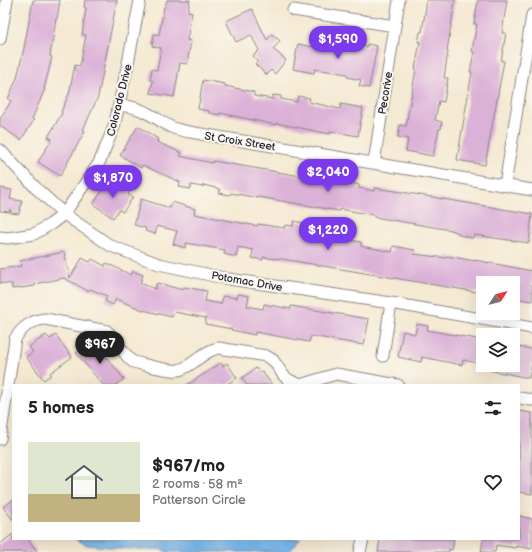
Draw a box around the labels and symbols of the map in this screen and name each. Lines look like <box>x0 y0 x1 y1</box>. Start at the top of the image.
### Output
pin: $1,590 <box>305 26 371 60</box>
street label: Colorado Drive <box>104 62 135 138</box>
street label: Pecorive <box>376 70 395 115</box>
street label: St Croix Street <box>204 129 277 154</box>
pin: $2,040 <box>295 159 361 193</box>
pin: $1,870 <box>80 165 146 199</box>
pin: $1,220 <box>295 217 361 251</box>
street label: Potomac Drive <box>210 269 284 294</box>
north arrow <box>476 276 520 320</box>
pin: $967 <box>76 331 124 365</box>

